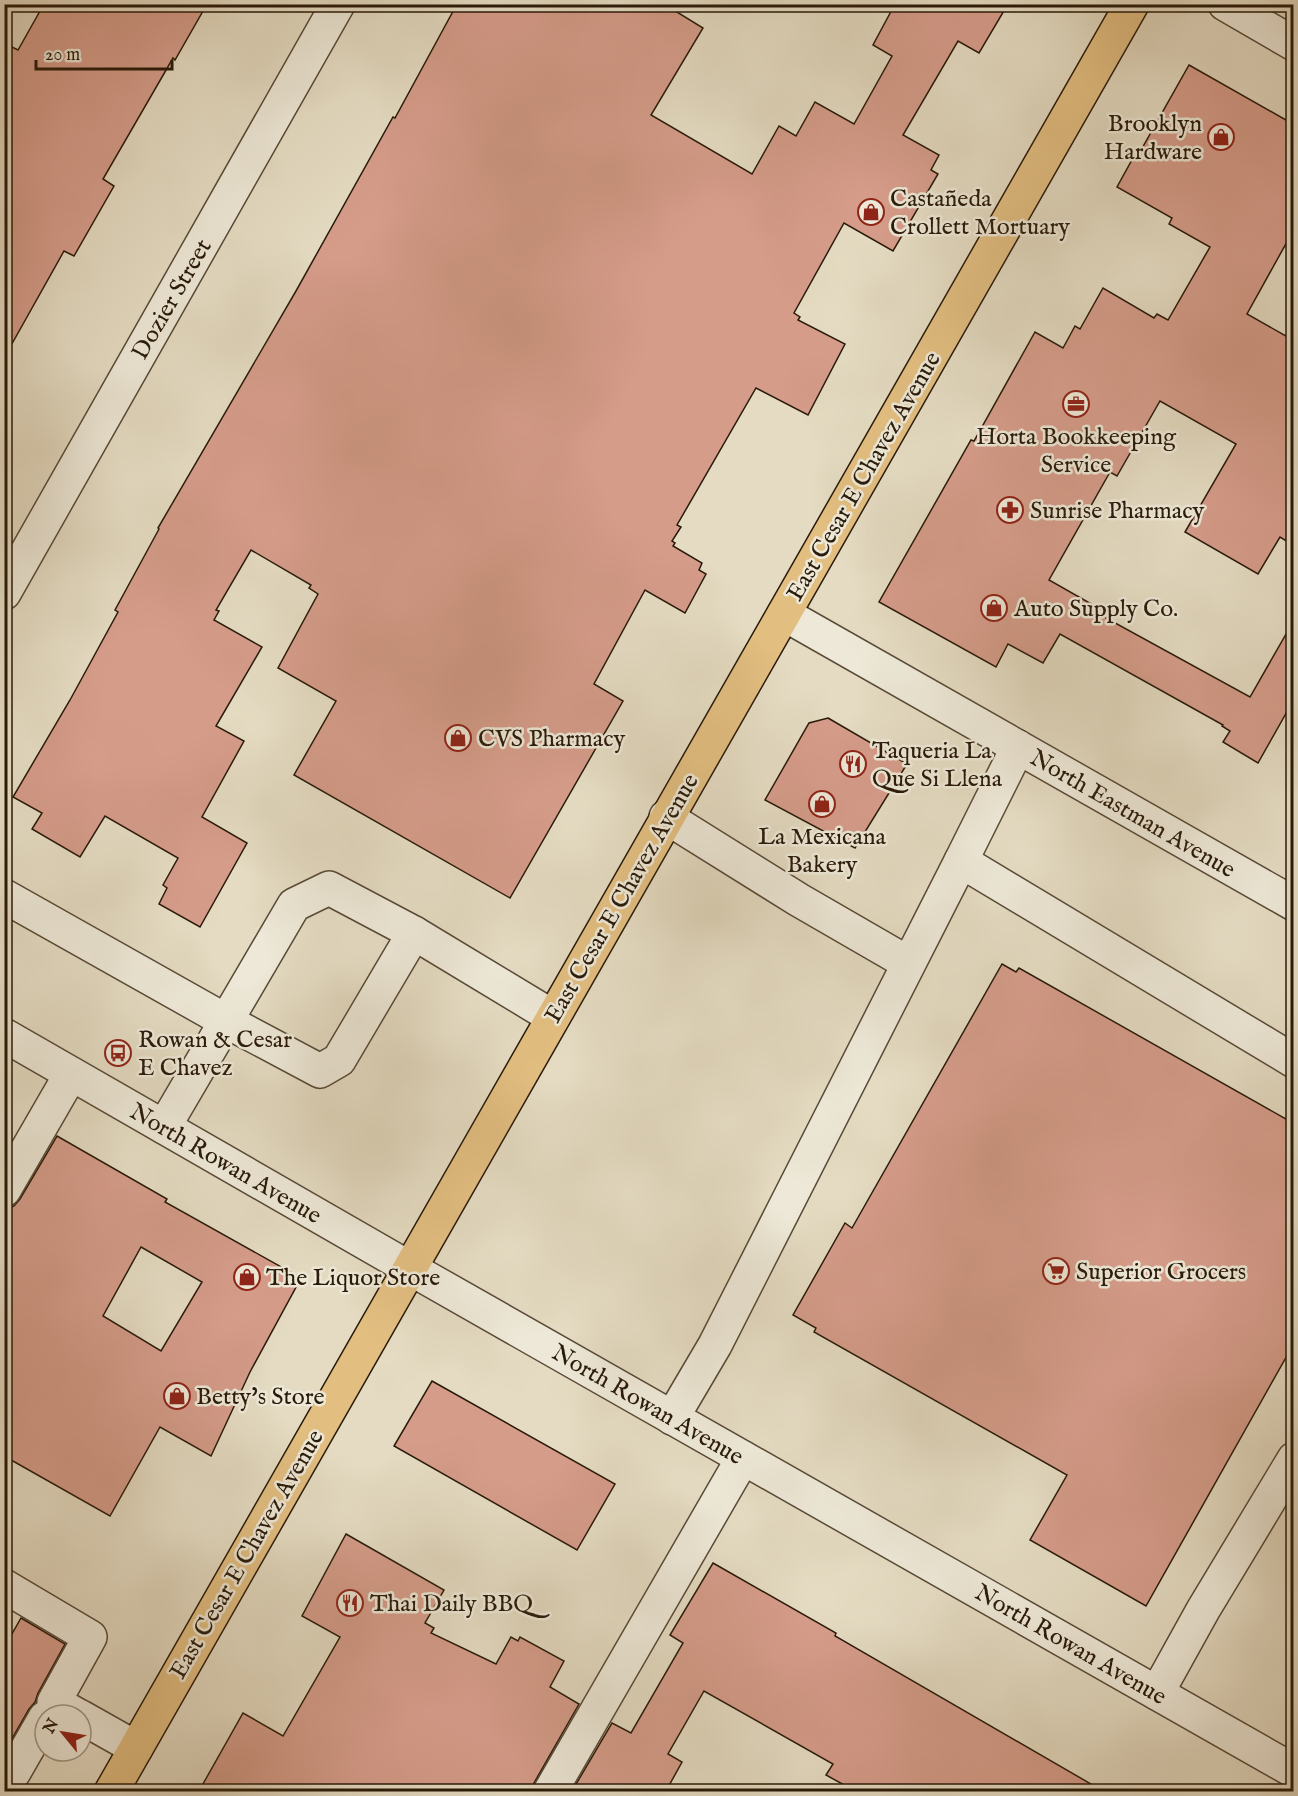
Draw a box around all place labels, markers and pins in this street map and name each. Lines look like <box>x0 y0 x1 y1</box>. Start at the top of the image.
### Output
place label: Brooklyn Hardware <box>1104 109 1202 168</box>
shop icon: Brooklyn Hardware <box>1206 122 1236 152</box>
place label: Castañeda Crollett Mortuary <box>890 184 1070 243</box>
shop icon: Castañeda Crollett Mortuary <box>856 197 886 227</box>
office icon: Horta Bookkeeping Service <box>1061 389 1091 419</box>
place label: Horta Bookkeeping Service <box>976 422 1177 481</box>
pharmacy icon: Sunrise Pharmacy <box>995 495 1025 525</box>
place label: Sunrise Pharmacy <box>1030 496 1205 527</box>
shop icon: Auto Supply Co. <box>979 593 1009 623</box>
place label: Auto Supply Co. <box>1013 594 1178 625</box>
shop icon: CVS Pharmacy <box>443 723 473 753</box>
place label: CVS Pharmacy <box>478 724 625 755</box>
place label: Taqueria La Que Si Llena <box>872 736 1003 795</box>
restaurant icon: Taqueria La Que Si Llena <box>838 749 868 779</box>
shop icon: La Mexicana Bakery <box>807 789 837 819</box>
place label: La Mexicana Bakery <box>758 822 887 881</box>
place label: Rowan & Cesar E Chavez <box>138 1025 292 1084</box>
bus stop icon: Rowan & Cesar E Chavez <box>103 1038 133 1068</box>
supermarket icon: Superior Grocers <box>1041 1256 1071 1286</box>
place label: Superior Grocers <box>1076 1257 1246 1288</box>
shop icon: The Liquor Store <box>232 1262 262 1292</box>
place label: The Liquor Store <box>266 1263 440 1294</box>
shop icon: Betty's Store <box>162 1381 192 1411</box>
place label: Betty's Store <box>196 1382 324 1413</box>
restaurant icon: Thai Daily BBQ <box>335 1588 365 1618</box>
place label: Thai Daily BBQ <box>370 1589 550 1620</box>

